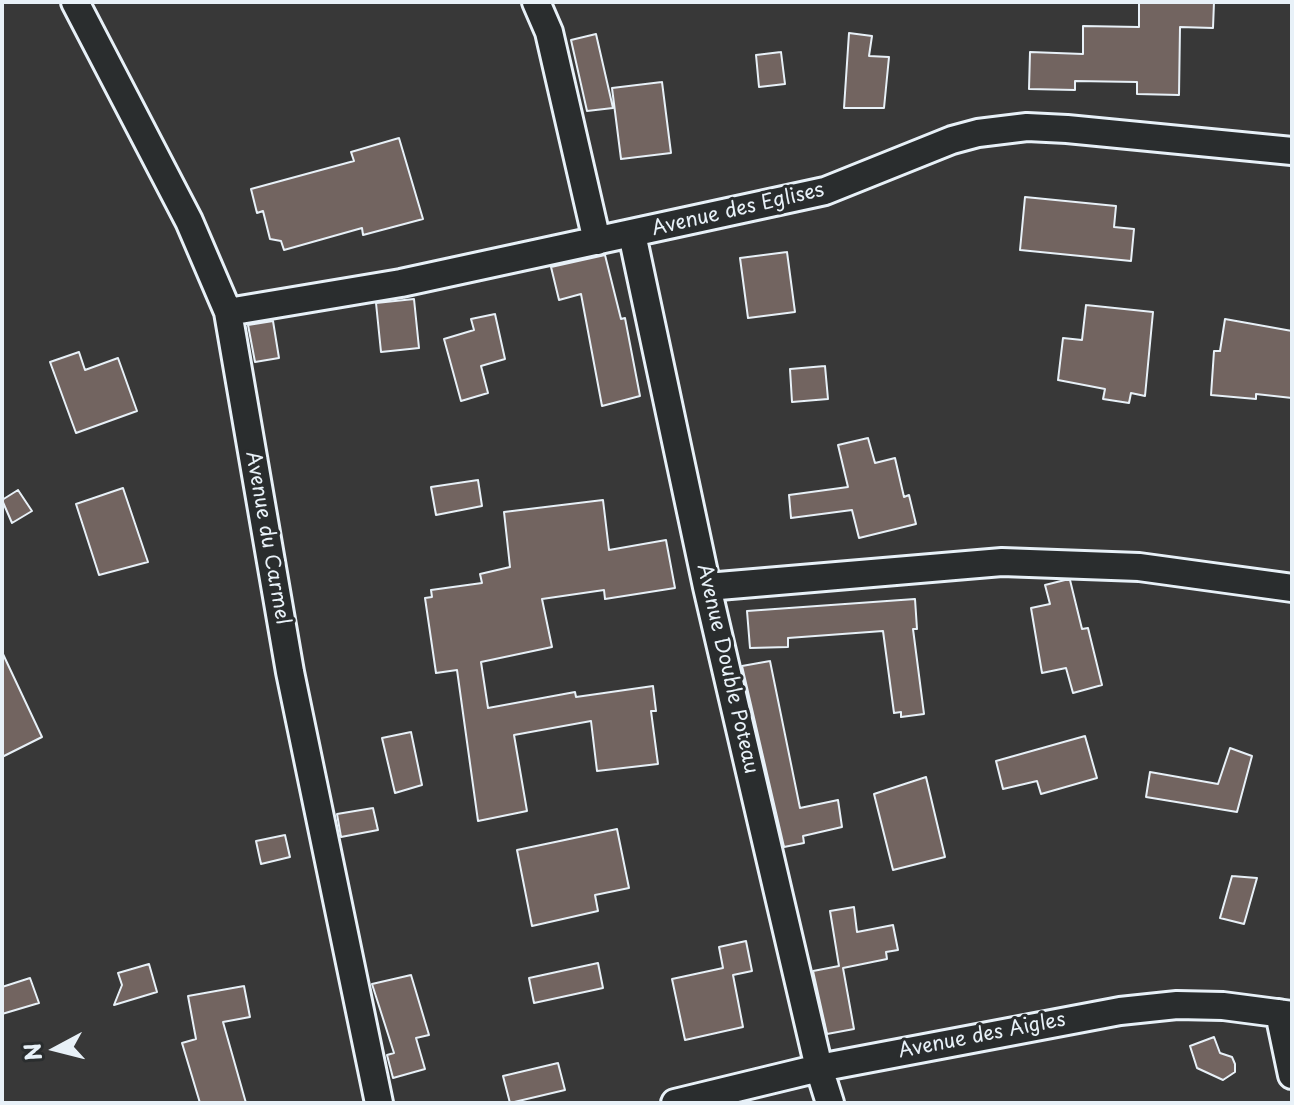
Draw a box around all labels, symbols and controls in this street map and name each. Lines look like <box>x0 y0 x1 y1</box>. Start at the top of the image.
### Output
street label: Avenue des Eglises <box>649 178 827 242</box>
street label: Avenue du Carmel <box>240 449 294 627</box>
street label: Avenue Double Poteau <box>691 562 763 776</box>
street label: Avenue des Aigles <box>896 1008 1068 1064</box>
north arrow <box>16 1009 96 1089</box>
text: N <box>14 1041 49 1063</box>

